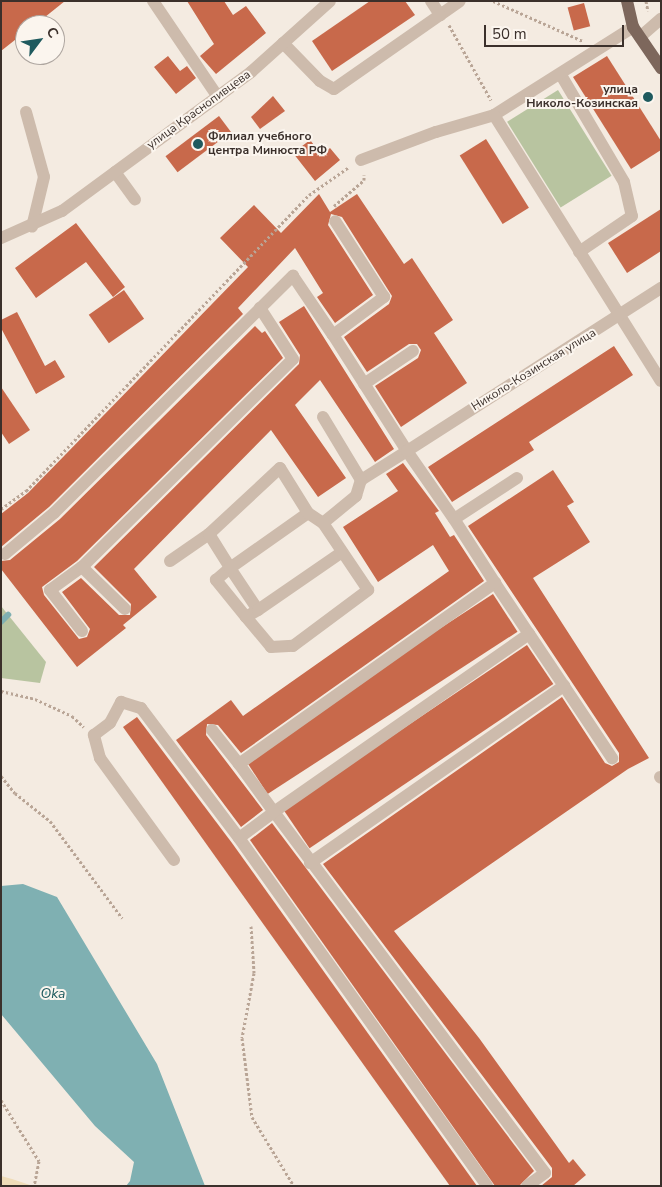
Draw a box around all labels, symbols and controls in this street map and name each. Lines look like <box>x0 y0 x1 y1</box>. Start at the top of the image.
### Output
north arrow <box>15 15 65 65</box>
scale bar <box>487 15 627 47</box>
text: С <box>42 24 63 41</box>
text: 50 m <box>492 24 527 44</box>
street label: улица Краснопивцева <box>144 68 254 152</box>
place label: улица Николо-Козинская <box>526 83 638 111</box>
marker: улица Николо-Козинская <box>642 91 654 103</box>
place label: Филиал учебного центра Минюста РФ <box>208 130 327 158</box>
marker: Филиал учебного центра Минюста РФ <box>192 138 204 150</box>
street label: Николо-Козинская улица <box>469 326 599 414</box>
water label: Oka <box>40 986 66 1002</box>

